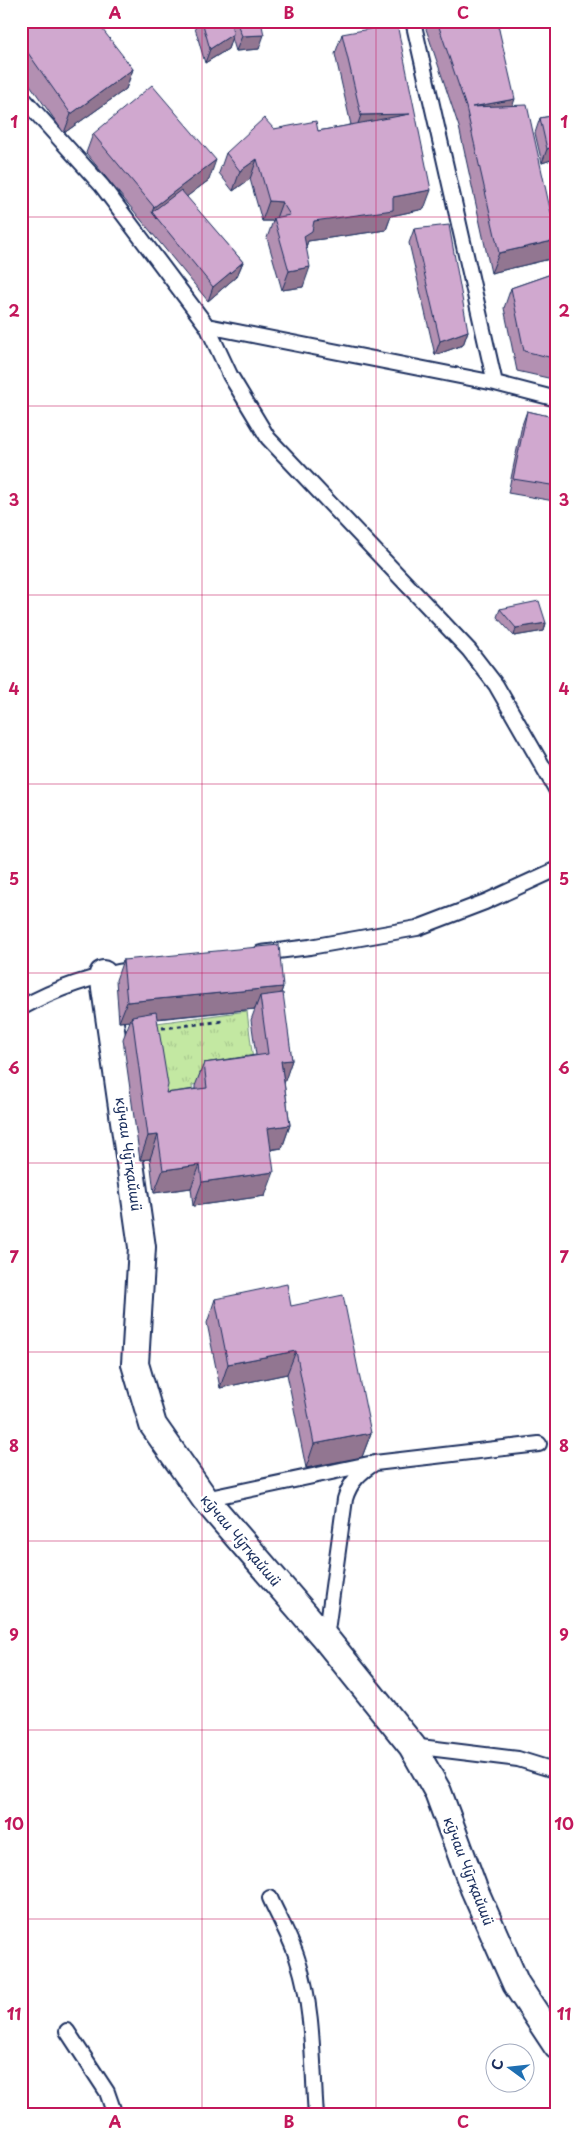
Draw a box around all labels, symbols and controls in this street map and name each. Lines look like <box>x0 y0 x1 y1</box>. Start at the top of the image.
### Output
text: A <box>109 0 122 24</box>
text: B <box>284 0 295 24</box>
text: C <box>457 0 469 24</box>
text: 1 <box>10 109 18 133</box>
text: 1 <box>560 109 568 133</box>
text: 2 <box>8 298 20 322</box>
text: 2 <box>558 298 570 322</box>
text: 3 <box>9 487 19 511</box>
text: 3 <box>559 487 569 511</box>
text: 4 <box>9 676 20 700</box>
text: 4 <box>559 676 570 700</box>
text: 5 <box>9 866 19 890</box>
text: 5 <box>559 866 569 890</box>
text: 6 <box>8 1055 20 1079</box>
text: 6 <box>558 1055 570 1079</box>
street label: кӯчаи Чӯтқайшӣ <box>111 1096 147 1212</box>
text: 7 <box>9 1244 19 1268</box>
text: 7 <box>559 1244 569 1268</box>
text: 8 <box>9 1433 19 1457</box>
text: 8 <box>559 1433 569 1457</box>
street label: кӯчаи Чӯтқайшӣ <box>196 1489 286 1591</box>
text: 9 <box>9 1622 19 1646</box>
text: 9 <box>559 1622 569 1646</box>
text: 10 <box>4 1811 24 1835</box>
text: 10 <box>554 1811 574 1835</box>
street label: кӯчаи Чӯтқайшӣ <box>439 1814 499 1928</box>
text: 11 <box>7 2001 21 2025</box>
text: 11 <box>557 2001 571 2025</box>
north arrow <box>486 2044 536 2094</box>
text: С <box>485 2057 508 2072</box>
text: A <box>109 2109 122 2133</box>
text: B <box>284 2109 295 2133</box>
text: C <box>457 2109 469 2133</box>

